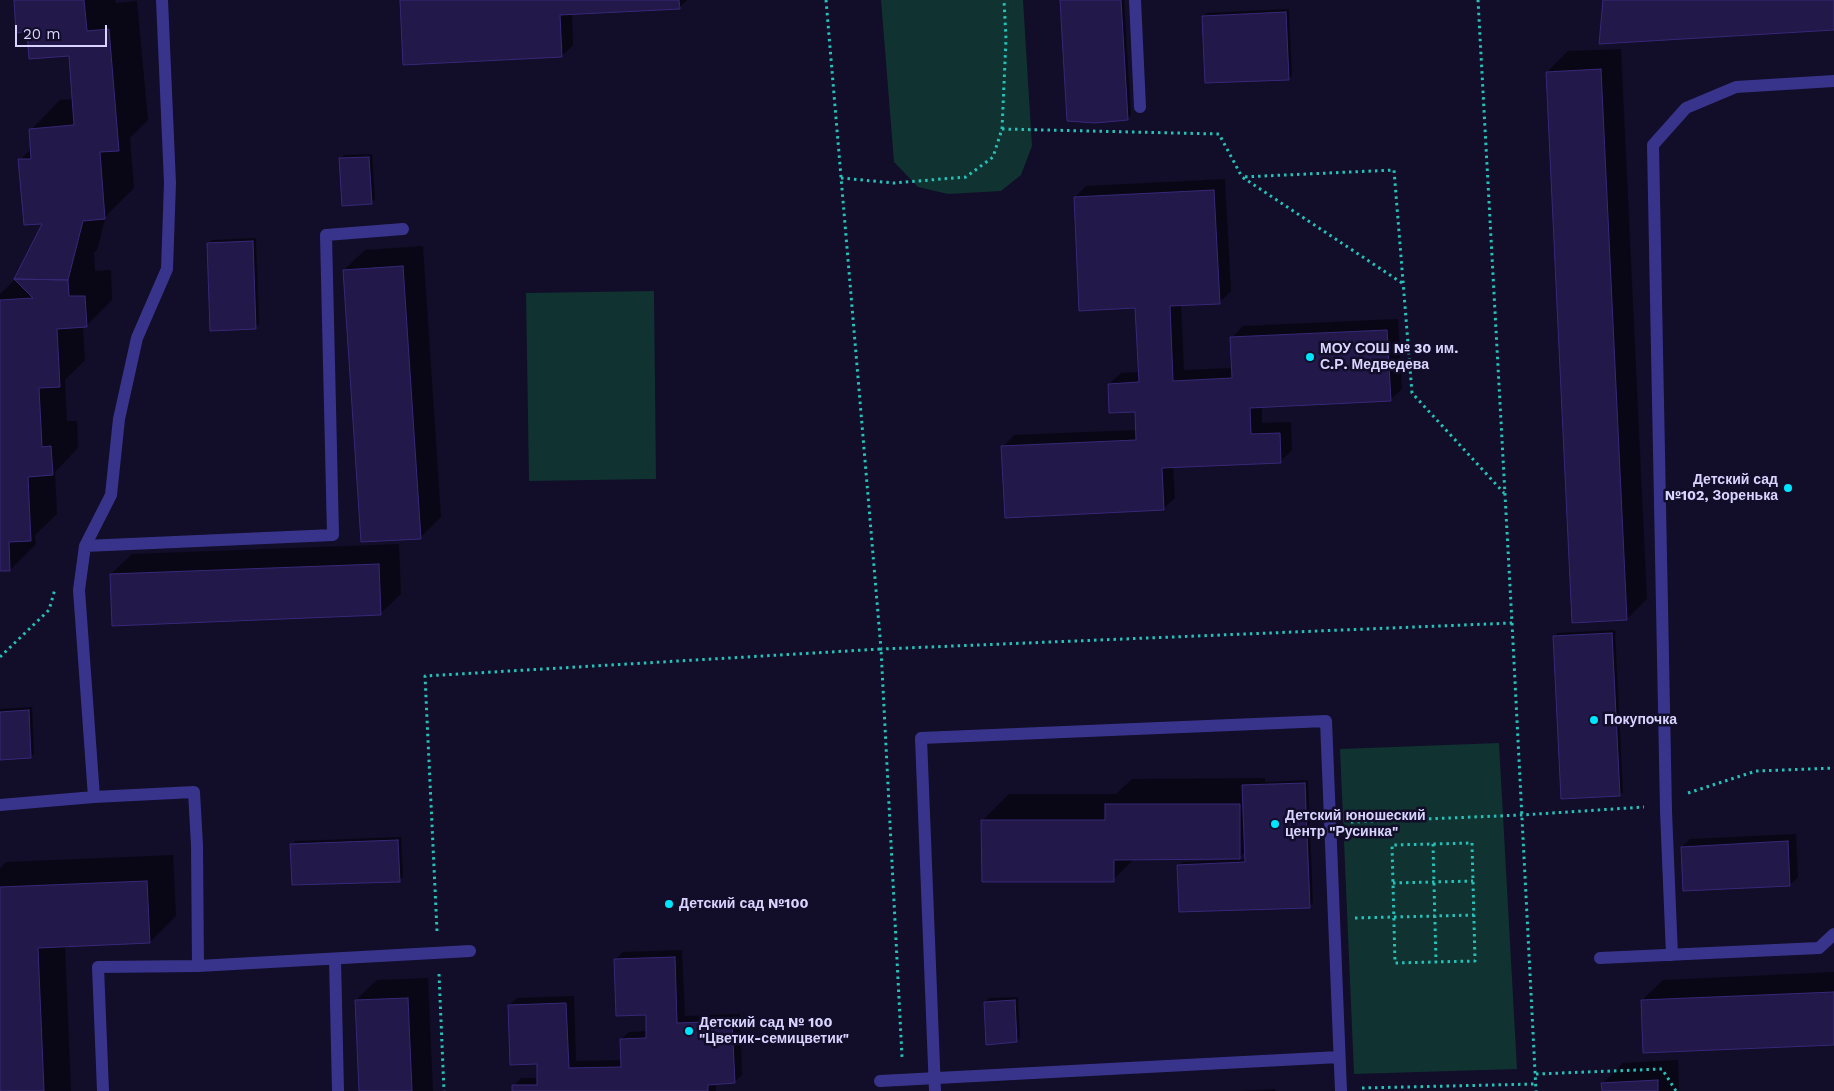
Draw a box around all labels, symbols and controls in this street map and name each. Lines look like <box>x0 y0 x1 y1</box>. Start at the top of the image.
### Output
scale bar <box>18 15 110 47</box>
text: 20 m <box>23 25 61 43</box>
place label: МОУ СОШ № 30 им. С.Р. Медведева <box>1320 341 1458 374</box>
marker: МОУ СОШ № 30 им. С.Р. Медведева <box>1304 351 1316 363</box>
place label: Детский сад №102, Зоренька <box>1665 472 1778 504</box>
marker: Детский сад №102, Зоренька <box>1782 482 1794 494</box>
place label: Покупочка <box>1604 712 1677 728</box>
marker: Покупочка <box>1588 714 1600 726</box>
place label: Детский юношеский центр "Русинка" <box>1285 808 1426 840</box>
marker: Детский юношеский центр "Русинка" <box>1269 818 1281 830</box>
place label: Детский сад №100 <box>679 896 808 912</box>
marker: Детский сад №100 <box>663 898 675 910</box>
place label: Детский сад № 100 "Цветик-семицветик" <box>699 1015 849 1048</box>
marker: Детский сад № 100 "Цветик-семицветик" <box>683 1025 695 1037</box>

